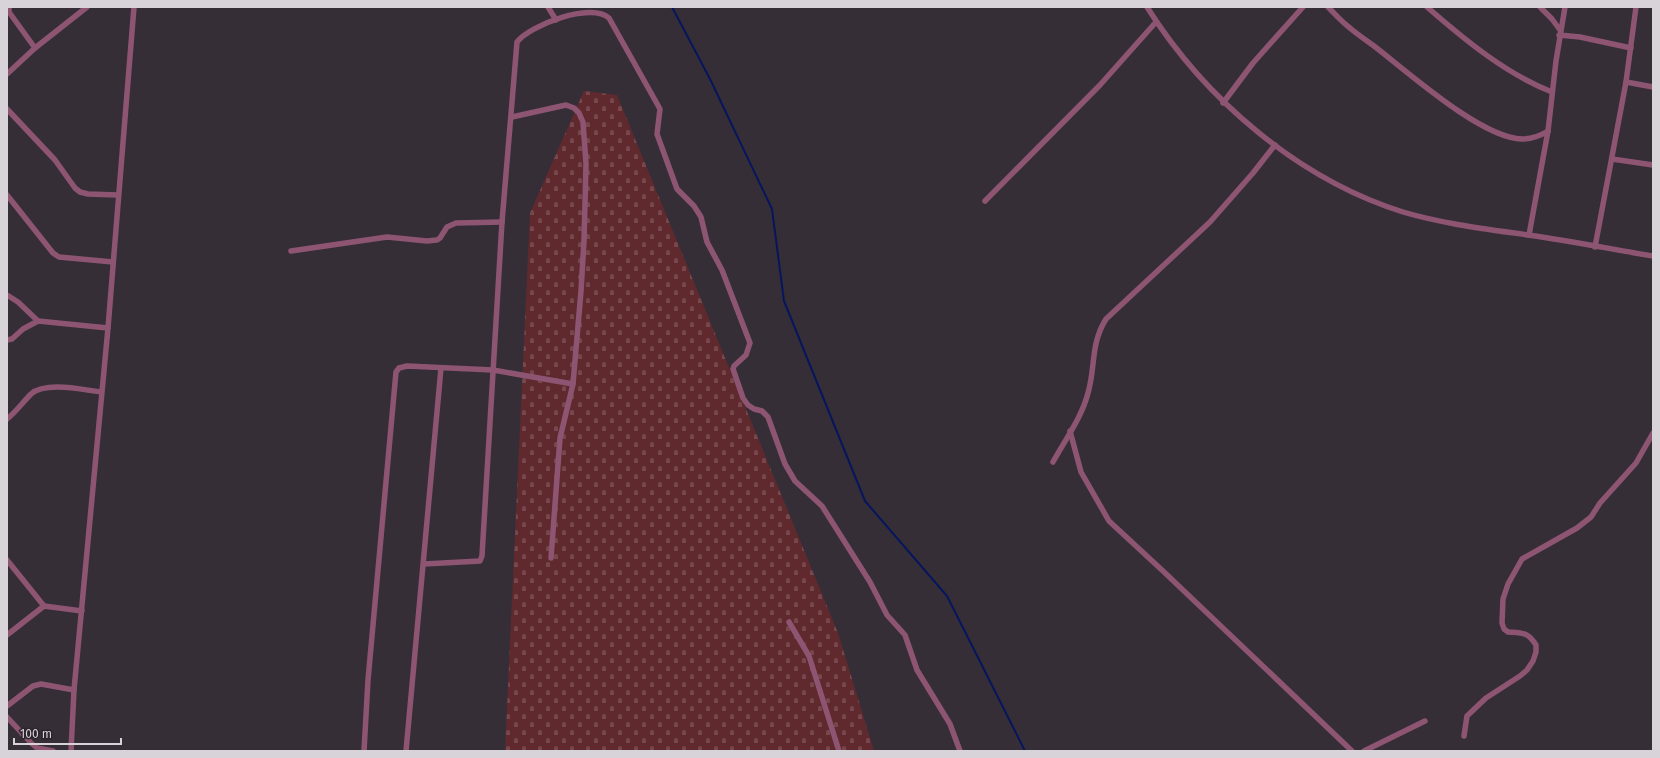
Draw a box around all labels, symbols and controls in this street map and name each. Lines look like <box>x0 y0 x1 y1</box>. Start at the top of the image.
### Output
scale bar <box>14 720 121 746</box>
text: 100 m <box>20 727 52 741</box>

